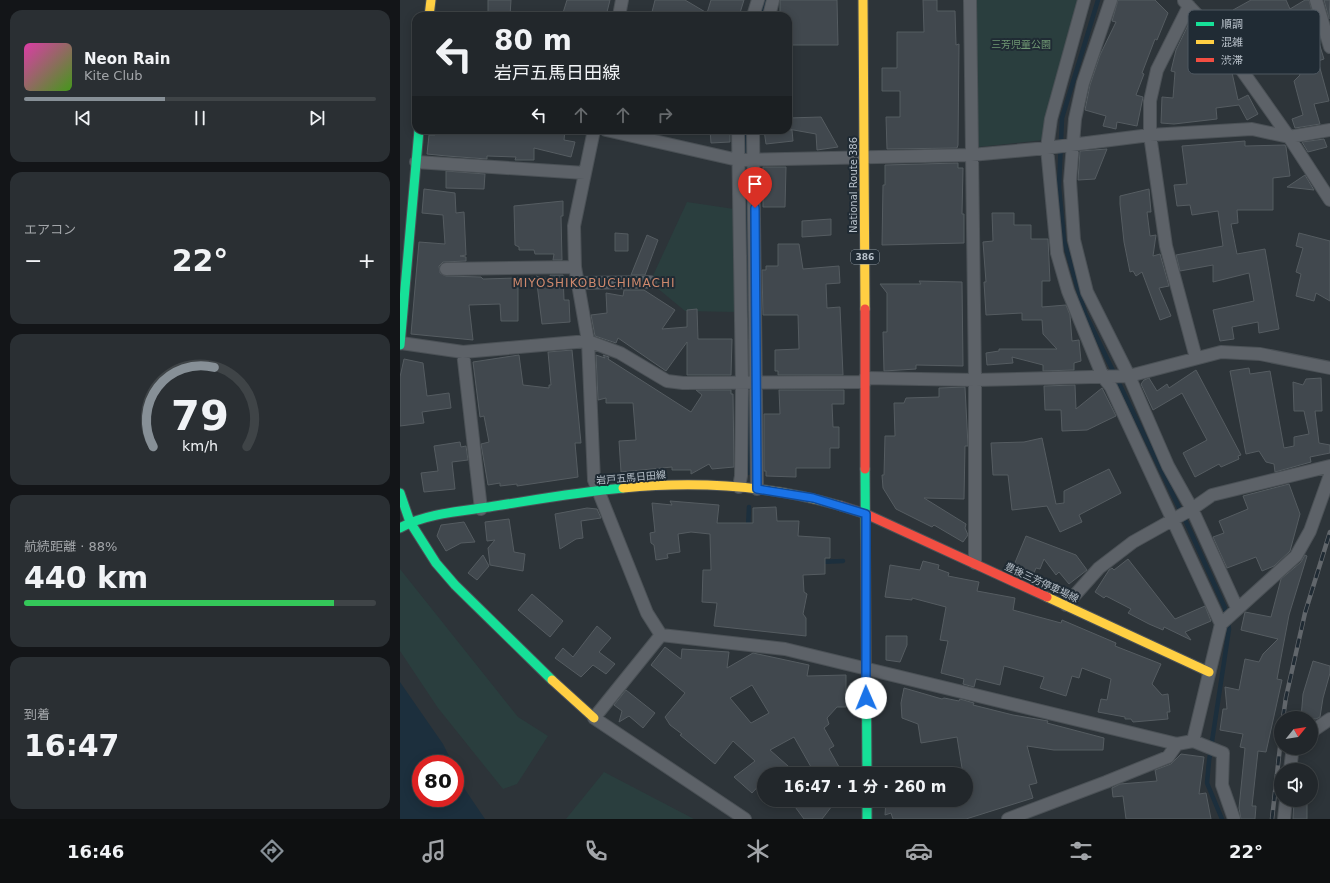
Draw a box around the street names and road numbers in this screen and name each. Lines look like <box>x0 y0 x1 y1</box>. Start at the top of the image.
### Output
street label: National Route 386 <box>848 137 859 233</box>
road number: 386 <box>851 250 879 264</box>
street label: 岩戸五馬日田線 <box>596 469 666 486</box>
street label: 豊後三芳停車場線 <box>1003 561 1080 604</box>

